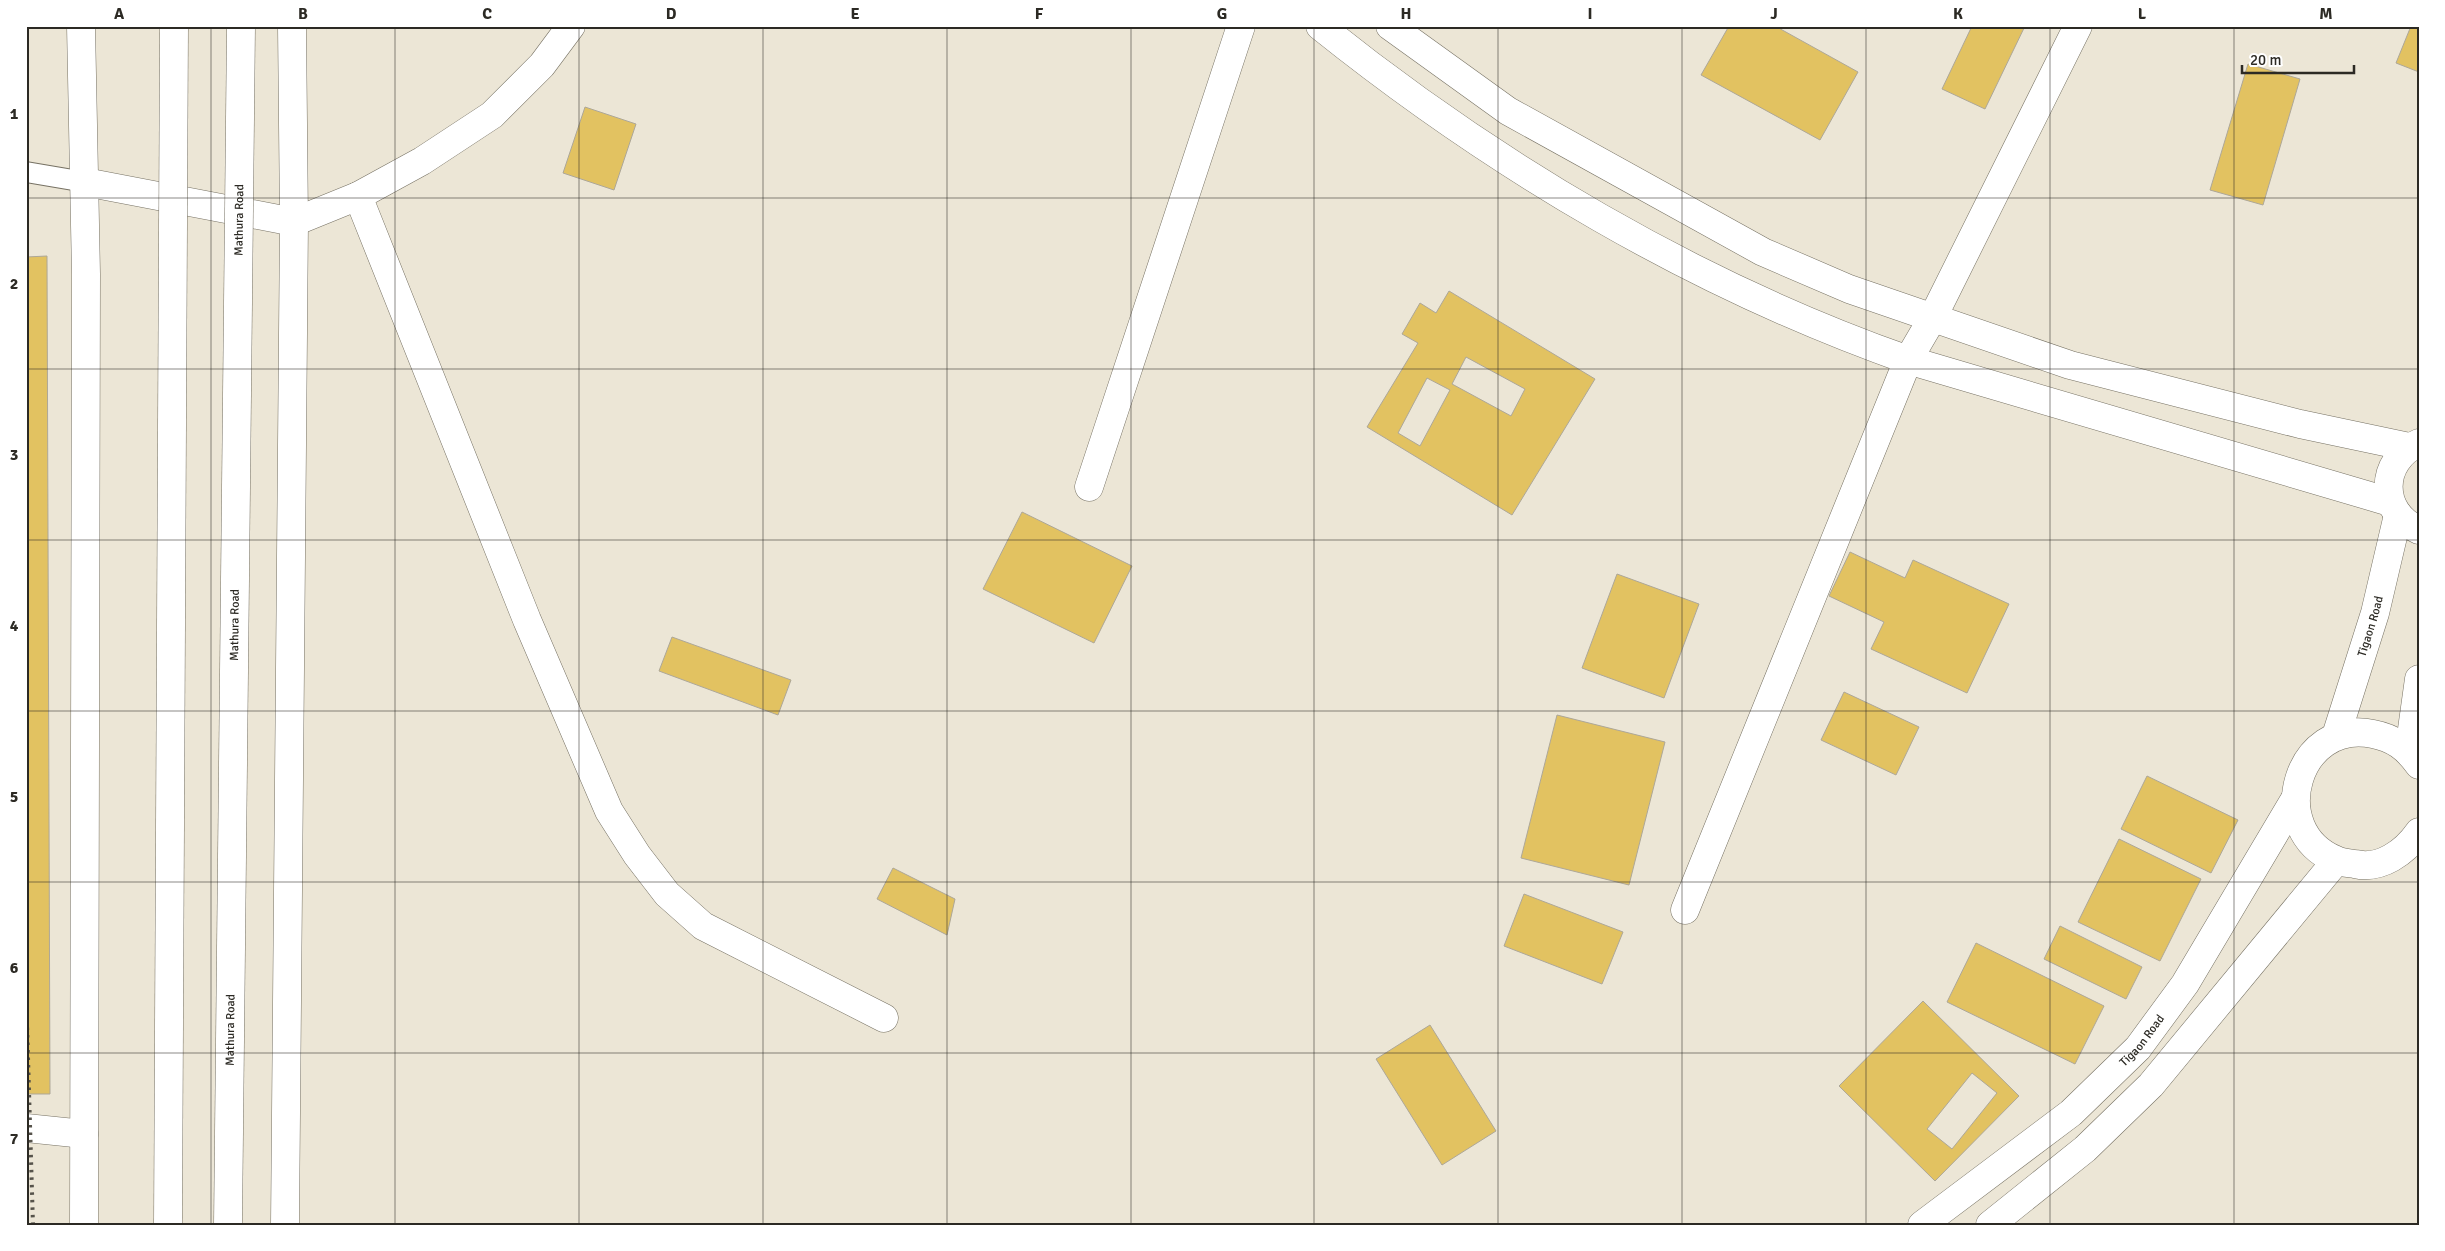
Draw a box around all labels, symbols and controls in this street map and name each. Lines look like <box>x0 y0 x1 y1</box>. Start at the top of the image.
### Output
text: A <box>114 4 125 24</box>
text: B <box>298 4 308 24</box>
text: C <box>482 4 492 24</box>
text: D <box>666 4 677 24</box>
text: E <box>850 4 860 24</box>
text: F <box>1035 4 1044 24</box>
text: G <box>1217 4 1227 24</box>
text: H <box>1401 4 1411 24</box>
text: I <box>1587 4 1593 24</box>
text: J <box>1770 4 1778 24</box>
text: K <box>1953 4 1963 24</box>
text: L <box>2138 4 2147 24</box>
text: M <box>2319 4 2333 24</box>
scale bar <box>2242 42 2355 74</box>
text: 20 m <box>2250 51 2281 69</box>
text: 1 <box>10 104 19 124</box>
street label: Mathura Road <box>231 184 247 256</box>
text: 2 <box>10 274 18 294</box>
text: 3 <box>10 445 18 465</box>
street label: Mathura Road <box>227 589 242 661</box>
street label: Tigaon Road <box>2354 594 2386 659</box>
text: 4 <box>10 616 19 636</box>
text: 5 <box>10 787 18 807</box>
text: 6 <box>10 958 19 978</box>
street label: Mathura Road <box>222 994 238 1066</box>
street label: Tigaon Road <box>2116 1012 2167 1069</box>
text: 7 <box>10 1129 19 1149</box>

